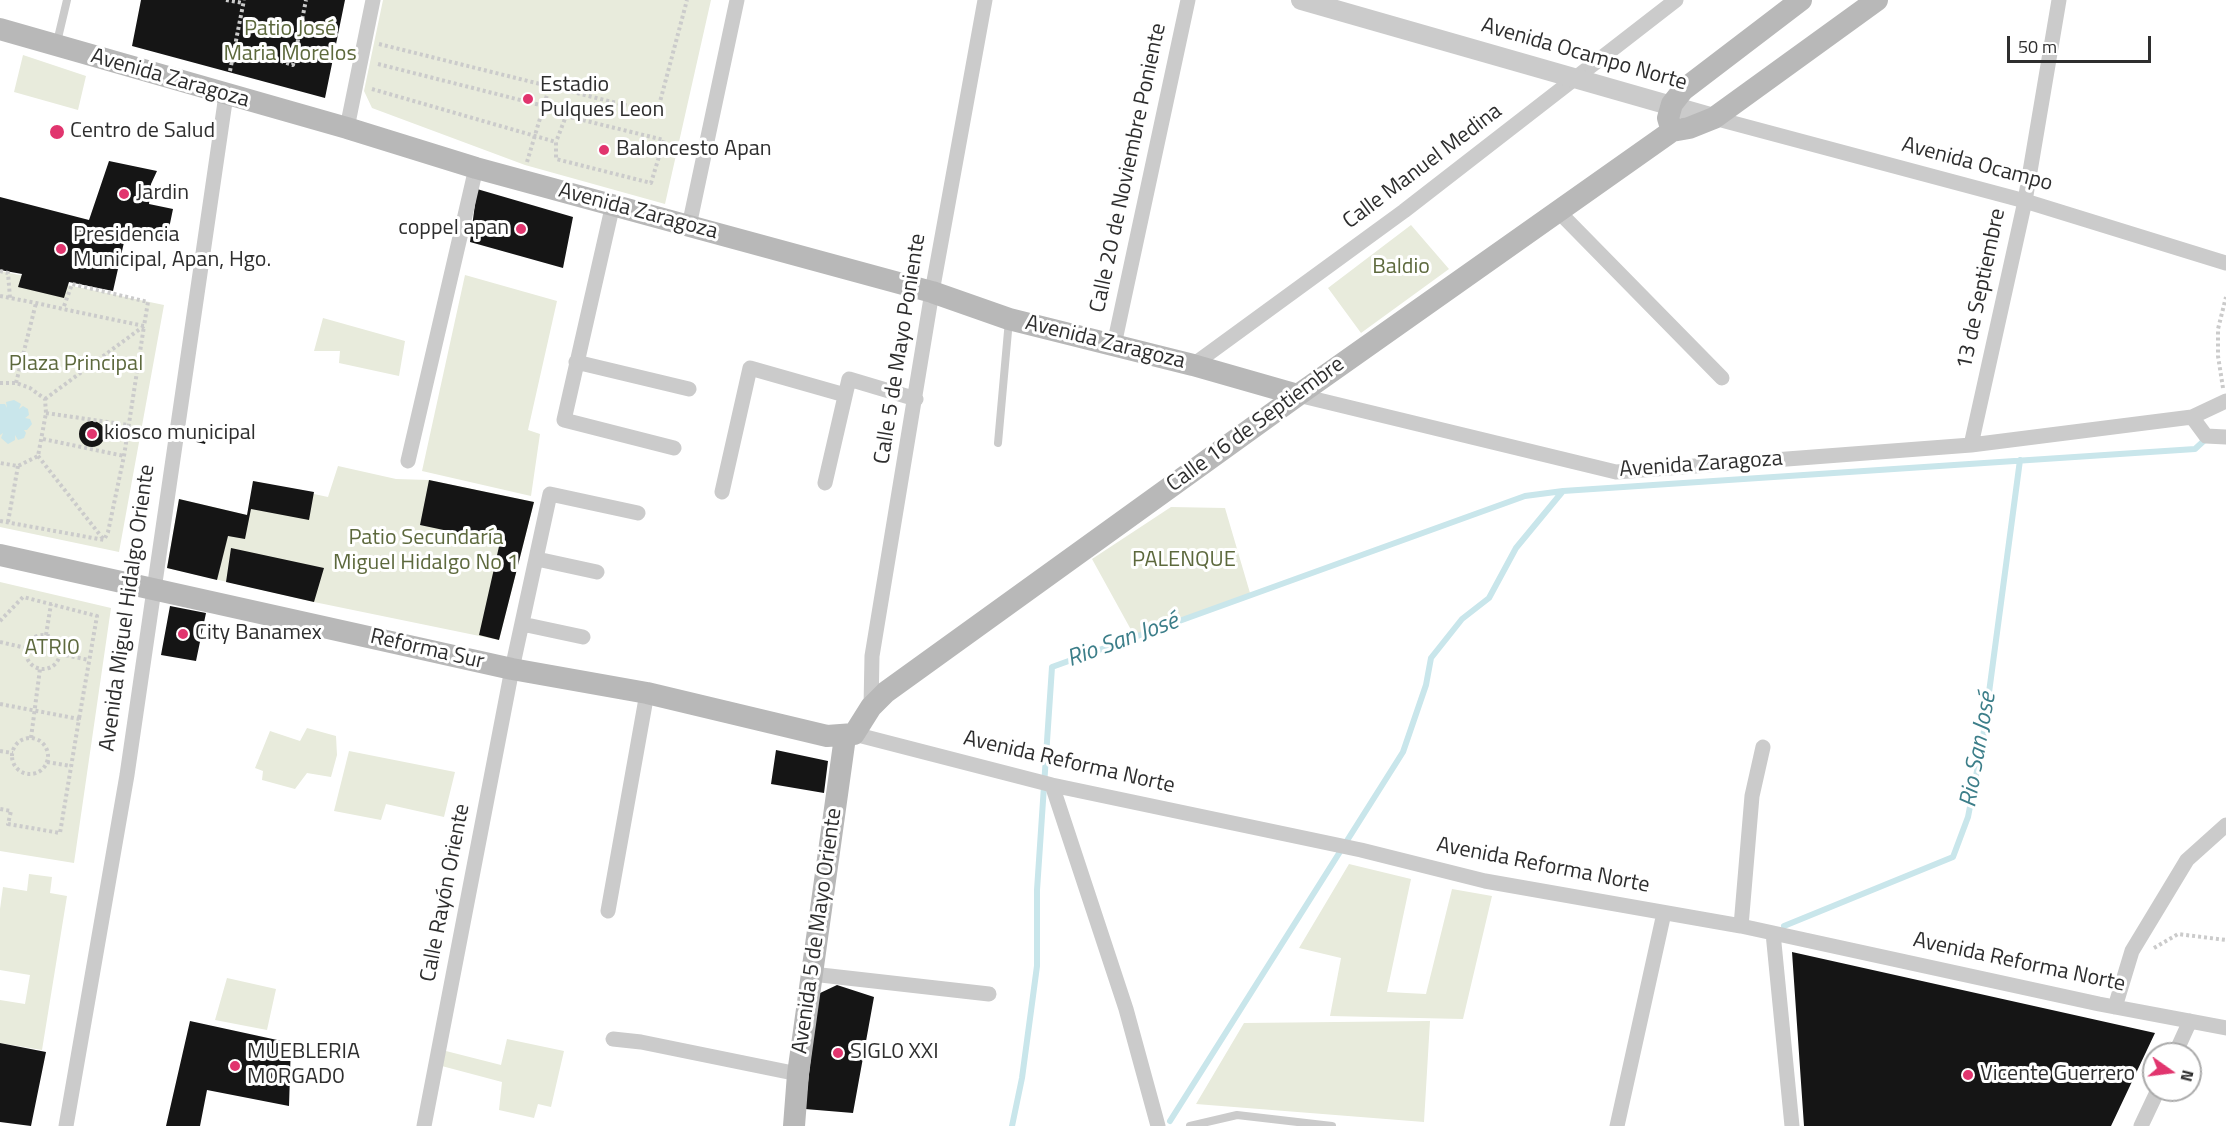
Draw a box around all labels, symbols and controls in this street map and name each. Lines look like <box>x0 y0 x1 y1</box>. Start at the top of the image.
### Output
street label: Avenida Ocampo Norte <box>1478 13 1690 97</box>
park label: Patio José Maria Morelos <box>223 17 357 68</box>
street label: Calle 20 de Noviembre Poniente <box>1085 21 1173 315</box>
scale bar <box>2010 24 2154 62</box>
text: 50 m <box>2018 33 2057 60</box>
street label: Avenida Zaragoza <box>88 44 252 114</box>
place label: Estadio Pulques Leon <box>540 73 664 124</box>
marker: Estadio Pulques Leon <box>521 92 535 106</box>
street label: Calle Manuel Medina <box>1338 99 1508 235</box>
place label: Centro de Salud <box>70 119 215 145</box>
marker: Centro de Salud <box>48 123 66 141</box>
street label: Avenida Ocampo <box>1899 132 2055 198</box>
place label: Baloncesto Apan <box>616 137 772 163</box>
marker: Baloncesto Apan <box>597 143 611 157</box>
street label: Avenida Zaragoza <box>556 178 720 246</box>
place label: Jardin <box>136 181 189 207</box>
marker: Jardin <box>117 187 131 201</box>
street label: 13 de Septiembre <box>1952 206 2012 372</box>
place label: coppel apan <box>398 216 509 242</box>
marker: coppel apan <box>514 222 528 236</box>
place label: Presidencia Municipal, Apan, Hgo. <box>73 223 271 274</box>
street label: Calle 5 de Mayo Poniente <box>870 232 932 466</box>
marker: Presidencia Municipal, Apan, Hgo. <box>54 242 68 256</box>
park label: Baldio <box>1372 255 1430 281</box>
street label: Avenida Zaragoza <box>1022 310 1188 376</box>
park label: Plaza Principal <box>9 352 143 378</box>
street label: Calle 16 de Septiembre <box>1162 352 1350 498</box>
place label: kiosco municipal <box>104 421 256 447</box>
marker: kiosco municipal <box>85 427 99 441</box>
street label: Avenida Zaragoza <box>1618 446 1784 484</box>
street label: Avenida Miguel Hidalgo Oriente <box>95 463 161 753</box>
park label: Patio Secundaría Miguel Hidalgo No 1 <box>333 526 519 578</box>
park label: PALENQUE <box>1132 548 1236 574</box>
water label: Rio San José <box>1063 608 1183 674</box>
place label: City Banamex <box>195 621 322 647</box>
street label: Reforma Sur <box>367 624 487 676</box>
marker: City Banamex <box>176 627 190 641</box>
park label: ATRI0 <box>25 636 79 662</box>
water label: Rio San José <box>1955 690 2003 810</box>
street label: Avenida Reforma Norte <box>961 726 1177 800</box>
street label: Calle Rayón Oriente <box>416 802 476 984</box>
street label: Avenida 5 de Mayo Oriente <box>788 806 848 1056</box>
street label: Avenida Reforma Norte <box>1434 832 1652 900</box>
street label: Avenida Reforma Norte <box>1911 928 2127 998</box>
place label: MUEBLERIA M0RGAD0 <box>247 1040 360 1092</box>
place label: SIGL0 XXI <box>850 1040 939 1066</box>
north arrow <box>2142 1042 2202 1102</box>
marker: SIGL0 XXI <box>831 1046 845 1060</box>
marker: MUEBLERIA M0RGAD0 <box>228 1059 242 1073</box>
place label: Vicente Guerrero <box>1980 1062 2135 1088</box>
marker: Vicente Guerrero <box>1961 1068 1975 1082</box>
text: N <box>2175 1068 2201 1084</box>

